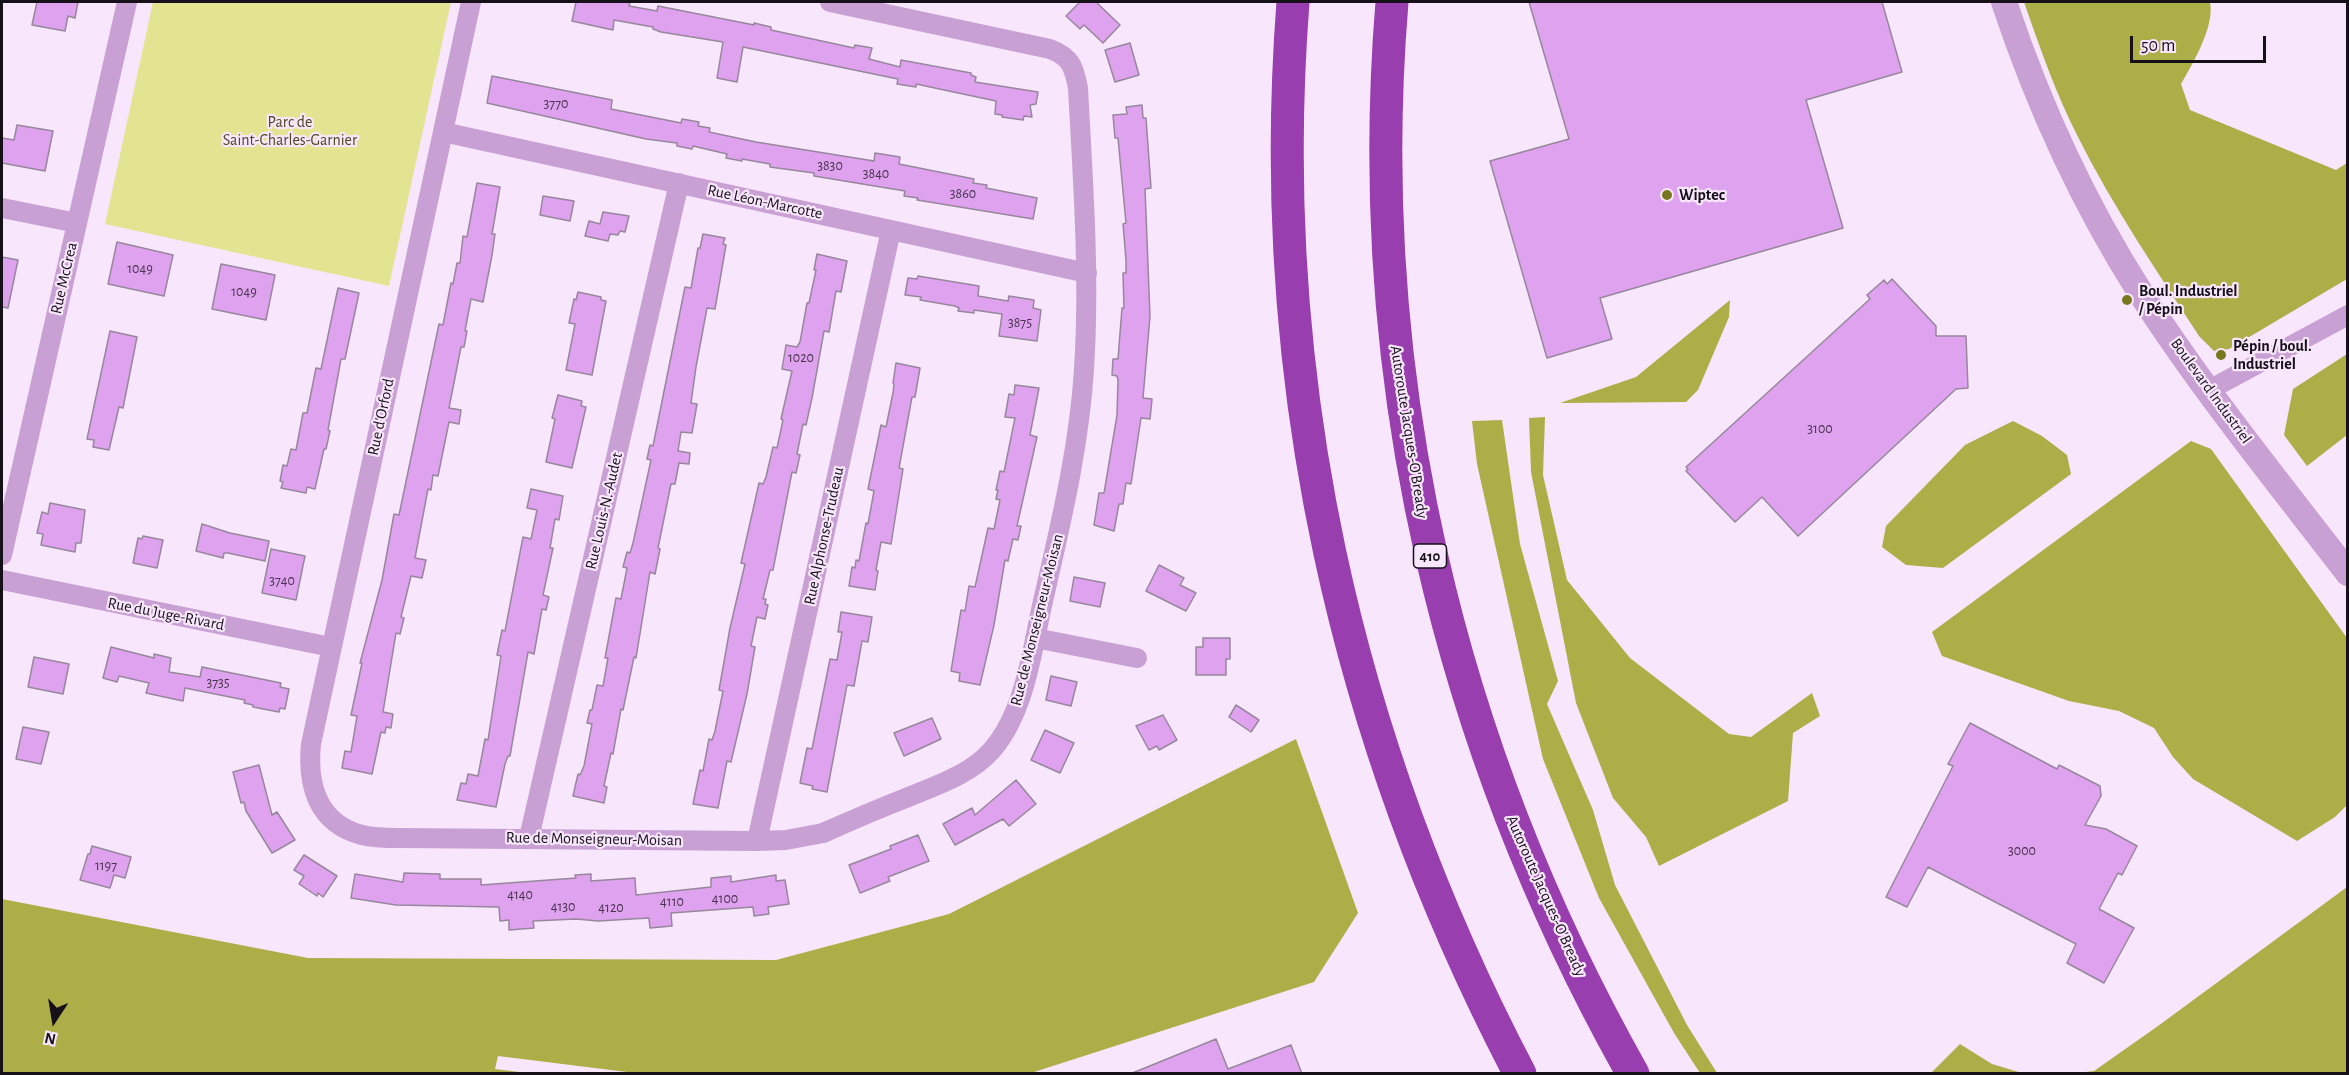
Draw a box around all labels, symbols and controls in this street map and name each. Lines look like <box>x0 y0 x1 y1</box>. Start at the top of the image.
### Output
scale bar <box>2133 24 2270 62</box>
text: 50 m <box>2141 37 2175 55</box>
house number: 3770 <box>544 96 568 112</box>
park label: Parc de Saint-Charles-Garnier <box>223 112 357 150</box>
house number: 3830 <box>817 158 843 174</box>
house number: 3840 <box>863 166 889 182</box>
street label: Rue Léon-Marcotte <box>706 180 824 224</box>
place label: Wiptec <box>1679 185 1725 205</box>
house number: 3860 <box>950 186 976 202</box>
marker: Wiptec <box>1660 188 1674 202</box>
street label: Rue McCrea <box>46 240 82 316</box>
house number: 1049 <box>127 261 153 277</box>
place label: Boul. Industriel / Pépin <box>2139 281 2238 319</box>
house number: 1049 <box>231 284 257 300</box>
marker: Boul. Industriel / Pépin <box>2120 293 2134 307</box>
house number: 3875 <box>1008 315 1032 331</box>
street label: Boulevard Industriel <box>2166 334 2256 448</box>
place label: Pépin / boul. Industriel <box>2233 336 2312 374</box>
street label: Autoroute Jacques-O'Bready <box>1386 344 1432 520</box>
marker: Pépin / boul. Industriel <box>2214 348 2228 362</box>
house number: 1020 <box>788 350 814 366</box>
street label: Rue d'Orford <box>363 377 399 457</box>
house number: 3100 <box>1807 421 1833 437</box>
street label: Rue Louis-N.-Audet <box>581 451 627 571</box>
street label: Rue Alphonse-Trudeau <box>800 465 848 607</box>
street label: Rue de Monseigneur-Moisan <box>1006 532 1068 708</box>
road number: 410 <box>1414 544 1446 568</box>
house number: 3740 <box>269 573 295 589</box>
street label: Rue du Juge-Rivard <box>106 593 226 635</box>
house number: 3735 <box>206 675 230 691</box>
street label: Autoroute Jacques-O'Bready <box>1502 812 1590 980</box>
street label: Rue de Monseigneur-Moisan <box>506 828 682 850</box>
house number: 3000 <box>2008 843 2036 859</box>
house number: 1197 <box>95 858 117 874</box>
house number: 4140 <box>507 887 533 903</box>
house number: 4100 <box>712 891 738 907</box>
house number: 4110 <box>660 894 684 910</box>
house number: 4130 <box>551 899 575 915</box>
house number: 4120 <box>598 900 624 916</box>
north arrow <box>24 991 84 1051</box>
text: N <box>43 1030 57 1048</box>

